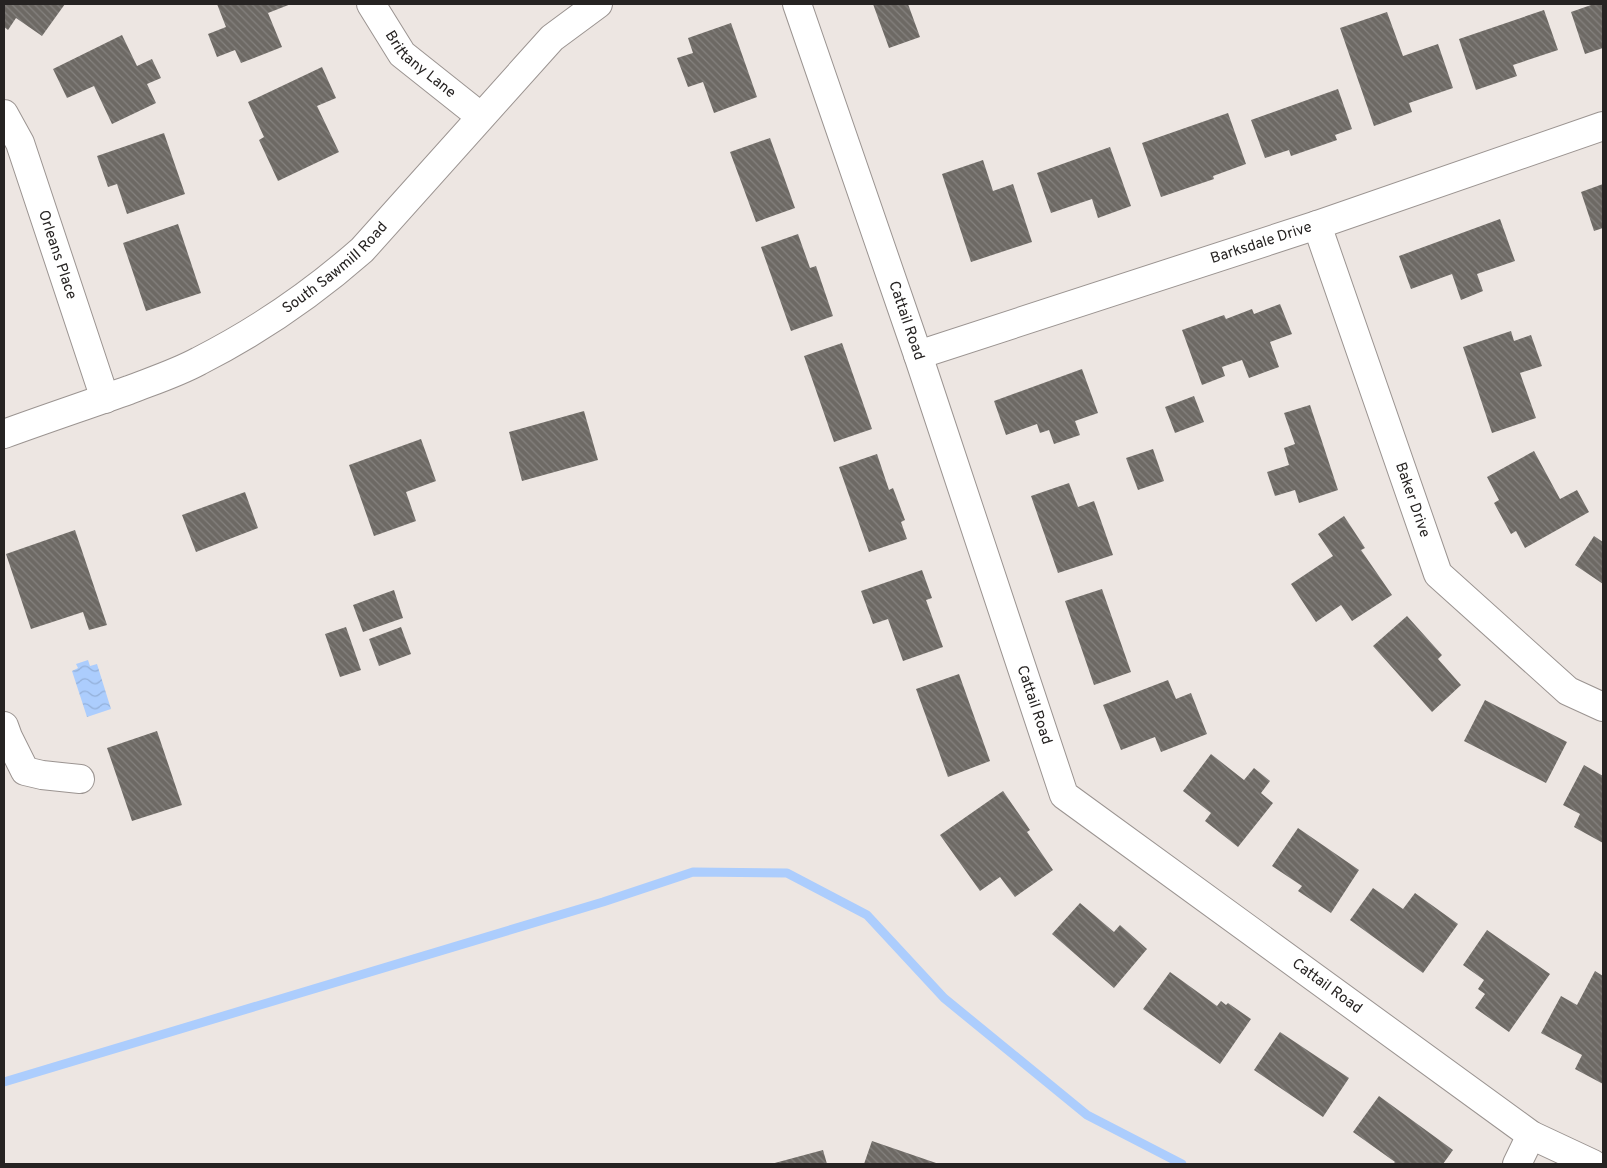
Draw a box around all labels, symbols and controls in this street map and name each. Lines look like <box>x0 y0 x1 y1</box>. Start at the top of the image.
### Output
street label: Brittany Lane <box>380 27 460 102</box>
street label: Orleans Place <box>33 208 81 302</box>
street label: South Sawmill Road <box>279 218 392 318</box>
street label: Barksdale Drive <box>1208 218 1315 269</box>
street label: Cattail Road <box>884 279 929 363</box>
street label: Baker Drive <box>1390 460 1434 540</box>
street label: Cattail Road <box>1012 663 1056 747</box>
street label: Cattail Road <box>1288 954 1366 1018</box>

